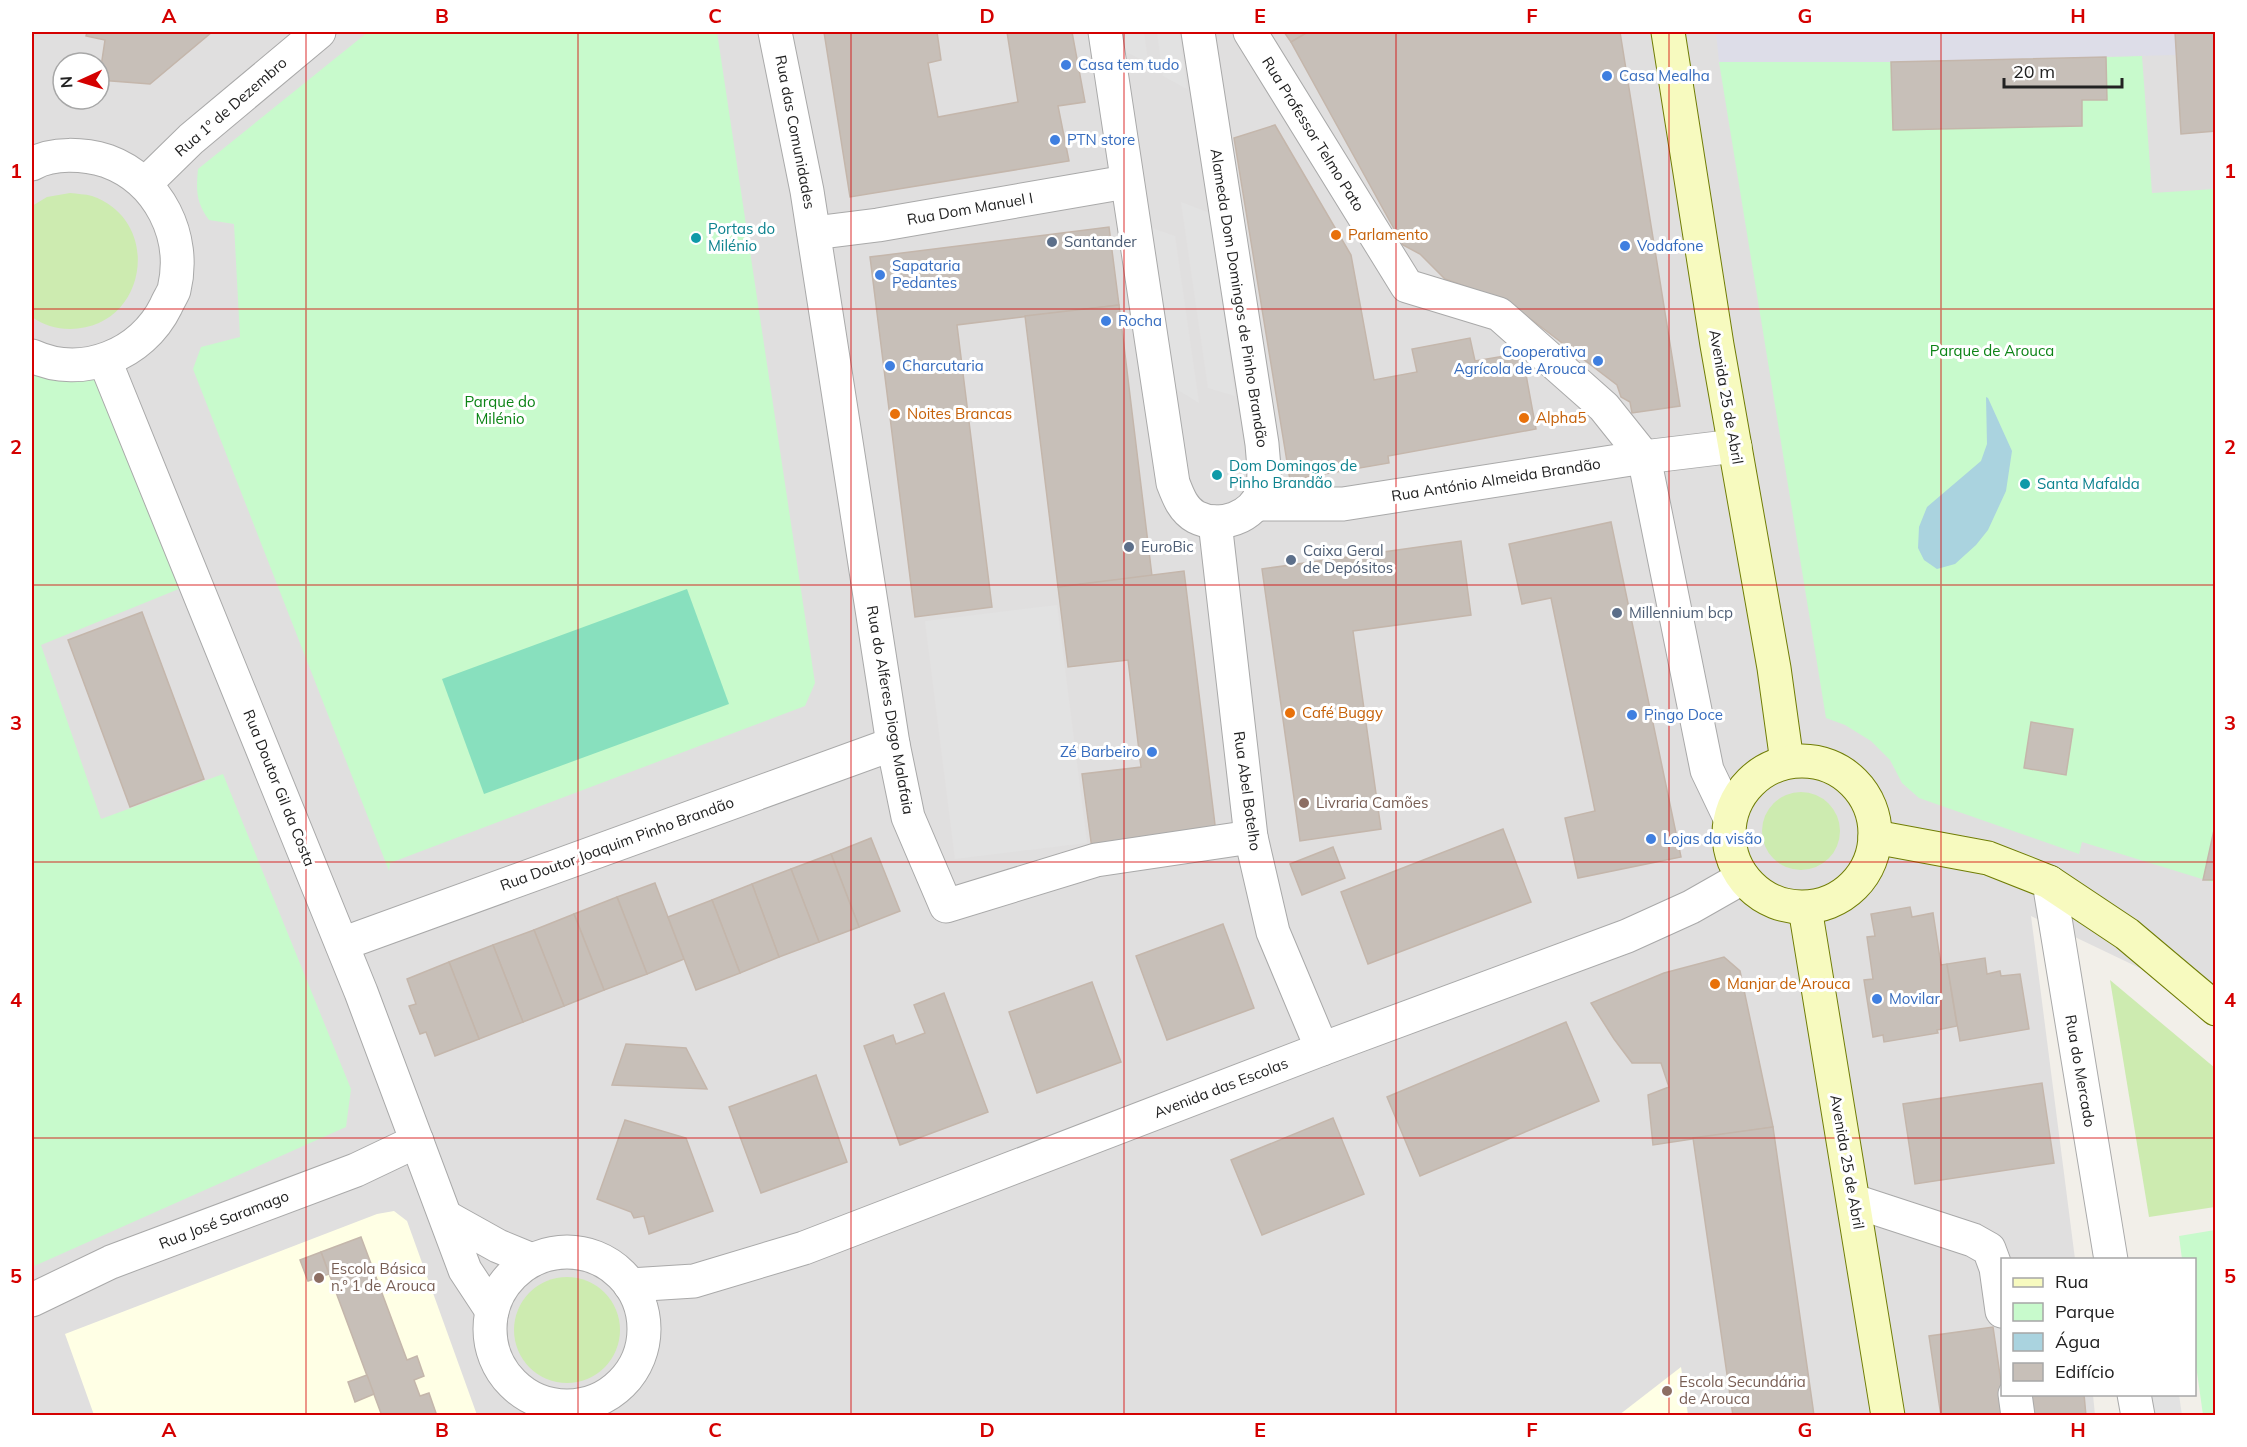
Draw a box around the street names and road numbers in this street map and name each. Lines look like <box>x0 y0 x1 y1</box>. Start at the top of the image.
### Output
street label: Rua 1º de Dezembro <box>171 53 291 160</box>
street label: Rua das Comunidades <box>771 53 820 210</box>
street label: Rua Professor Telmo Pato <box>1258 53 1369 215</box>
street label: Alameda Dom Domingos de Pinho Brandão <box>1206 147 1273 449</box>
street label: Rua Dom Manuel I <box>905 188 1034 229</box>
street label: Avenida 25 de Abril <box>1705 328 1748 466</box>
street label: Rua António Almeida Brandão <box>1390 454 1602 505</box>
street label: Rua do Alferes Diogo Malafaia <box>863 604 918 816</box>
street label: Rua Doutor Gil da Costa <box>239 707 320 869</box>
street label: Rua Abel Botelho <box>1230 730 1265 852</box>
street label: Rua Doutor Joaquim Pinho Brandão <box>497 792 736 895</box>
street label: Rua do Mercado <box>2061 1013 2100 1129</box>
street label: Avenida das Escolas <box>1151 1053 1291 1122</box>
street label: Avenida 25 de Abril <box>1826 1093 1869 1231</box>
street label: Rua José Saramago <box>156 1186 291 1253</box>

